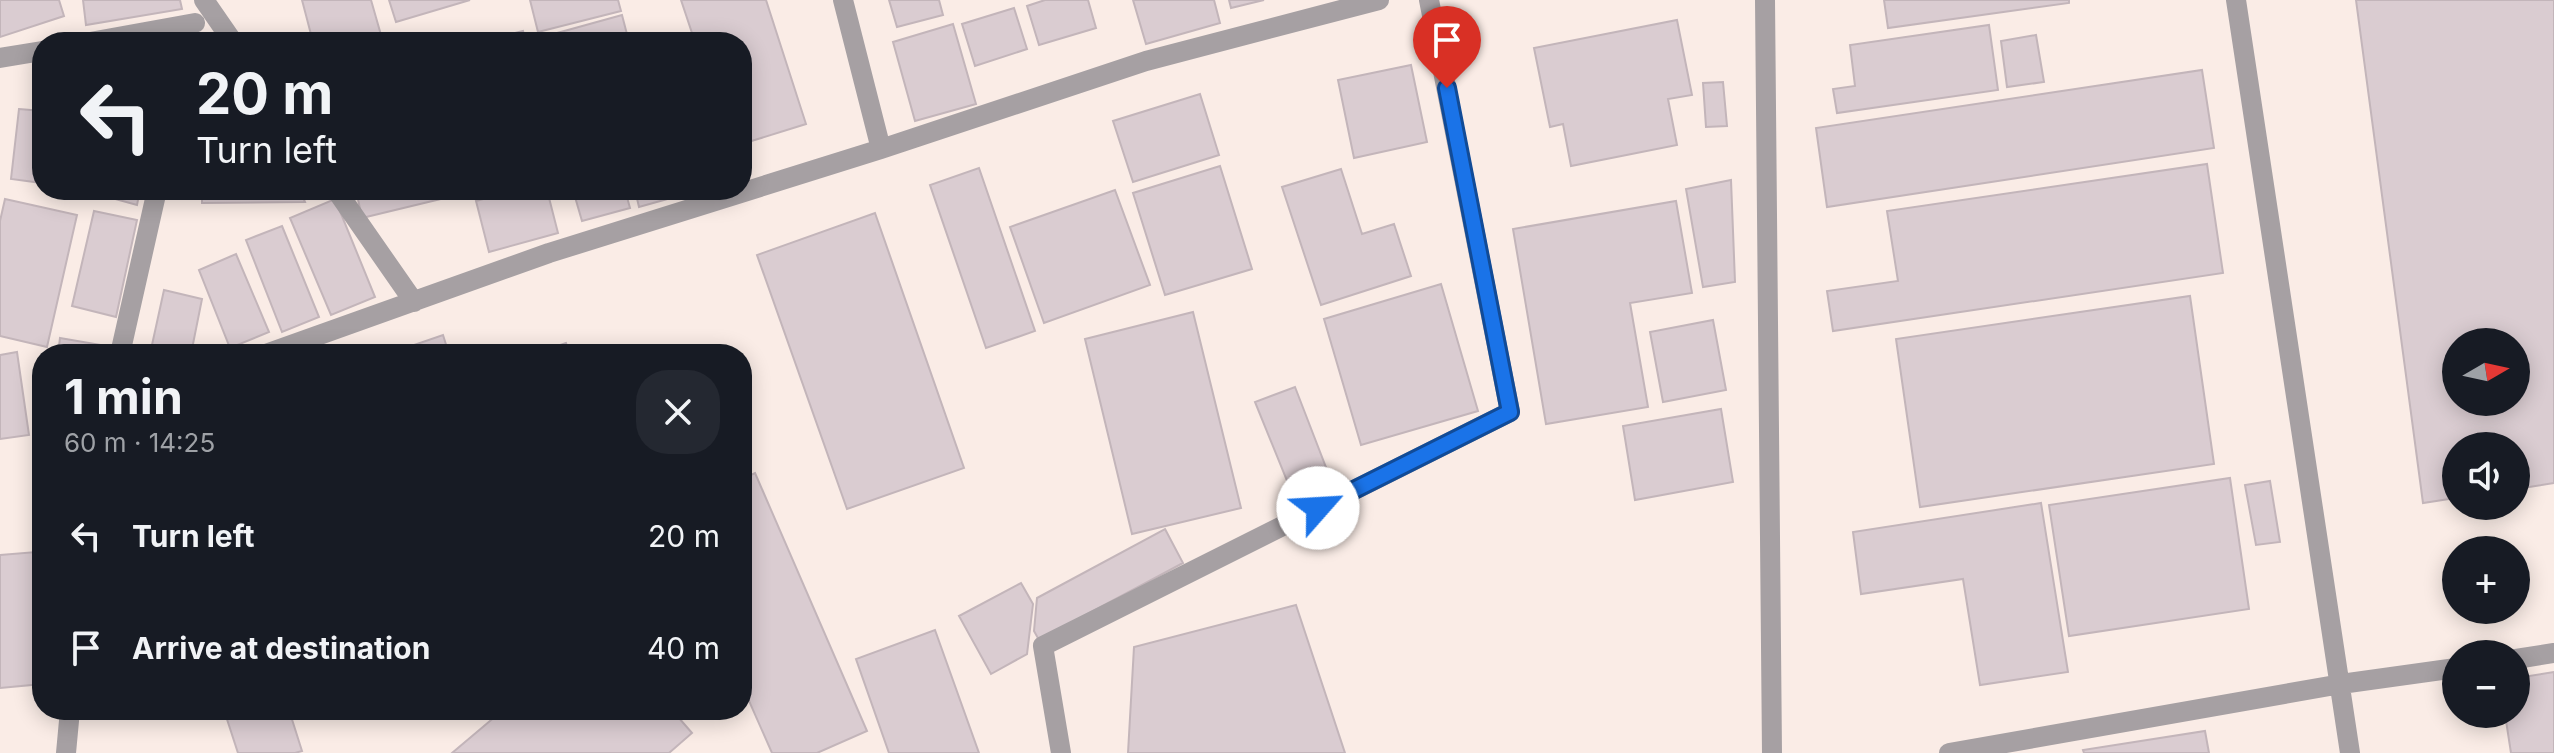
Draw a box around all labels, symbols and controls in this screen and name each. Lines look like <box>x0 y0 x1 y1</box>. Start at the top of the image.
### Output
pin <box>1413 6 1481 88</box>
icon: arrive <box>1425 18 1469 62</box>
text: 20 m <box>196 60 333 128</box>
icon: left <box>64 64 168 168</box>
text: Turn left <box>196 128 337 172</box>
north arrow <box>2442 328 2530 416</box>
map controls <box>2442 328 2530 728</box>
text: 1 min <box>64 367 183 426</box>
button: close <box>636 370 720 454</box>
text: 60 m · 14:25 <box>64 427 215 458</box>
button: sound <box>2442 432 2530 520</box>
position arrow <box>1276 466 1360 550</box>
icon: left <box>64 514 108 558</box>
text: Turn left <box>132 518 254 554</box>
text: 20 m <box>648 518 720 554</box>
button: + <box>2442 536 2530 624</box>
icon: arrive <box>64 626 108 670</box>
text: Arrive at destination <box>132 630 430 666</box>
text: 40 m <box>647 630 720 666</box>
button: − <box>2442 640 2530 728</box>

